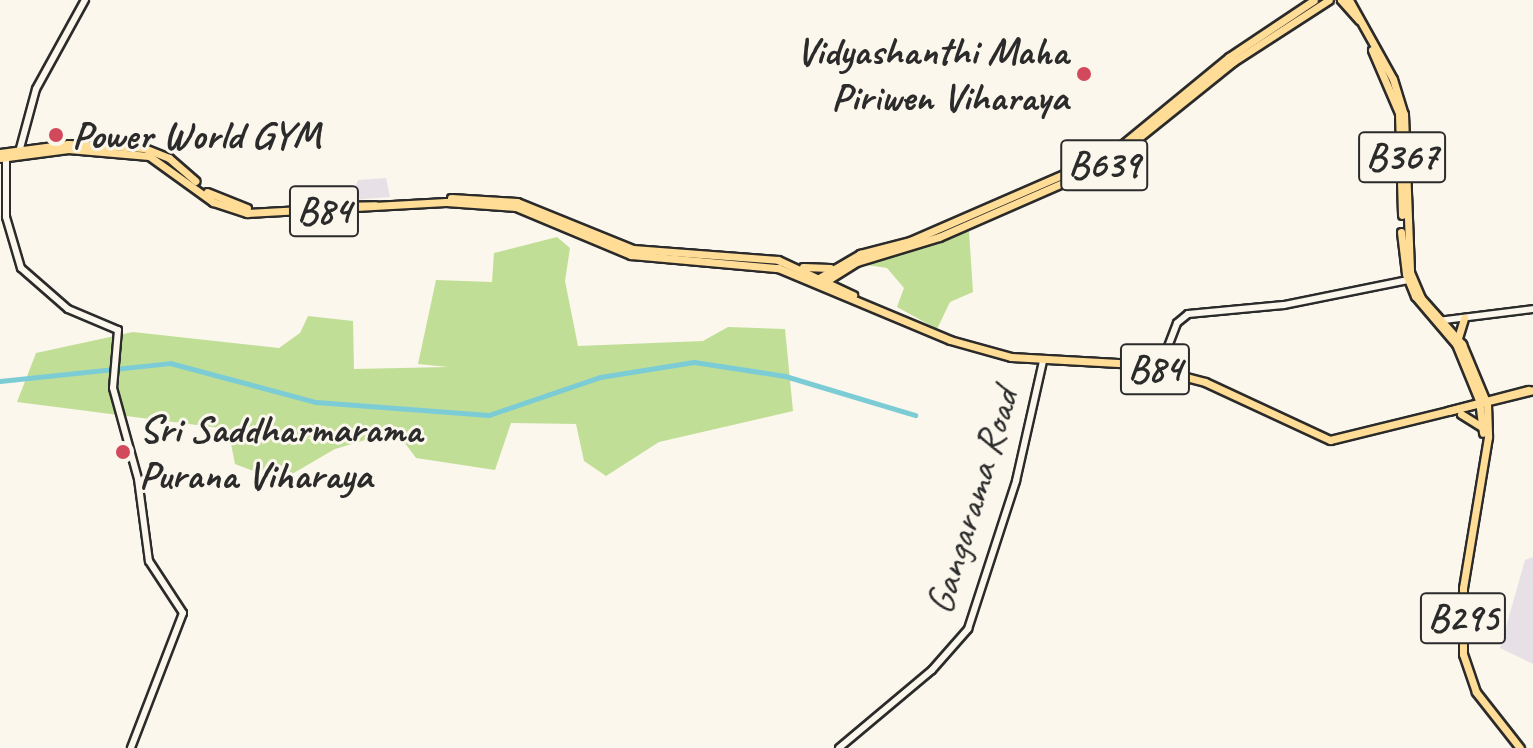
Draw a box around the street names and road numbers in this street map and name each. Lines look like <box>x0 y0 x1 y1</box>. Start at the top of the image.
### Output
road number: B367 <box>1358 123 1446 191</box>
road number: B639 <box>1060 131 1148 199</box>
road number: B84 <box>288 177 360 245</box>
road number: B84 <box>1119 335 1191 403</box>
street label: Gangarama Road <box>915 383 1029 619</box>
road number: B295 <box>1419 584 1507 652</box>

